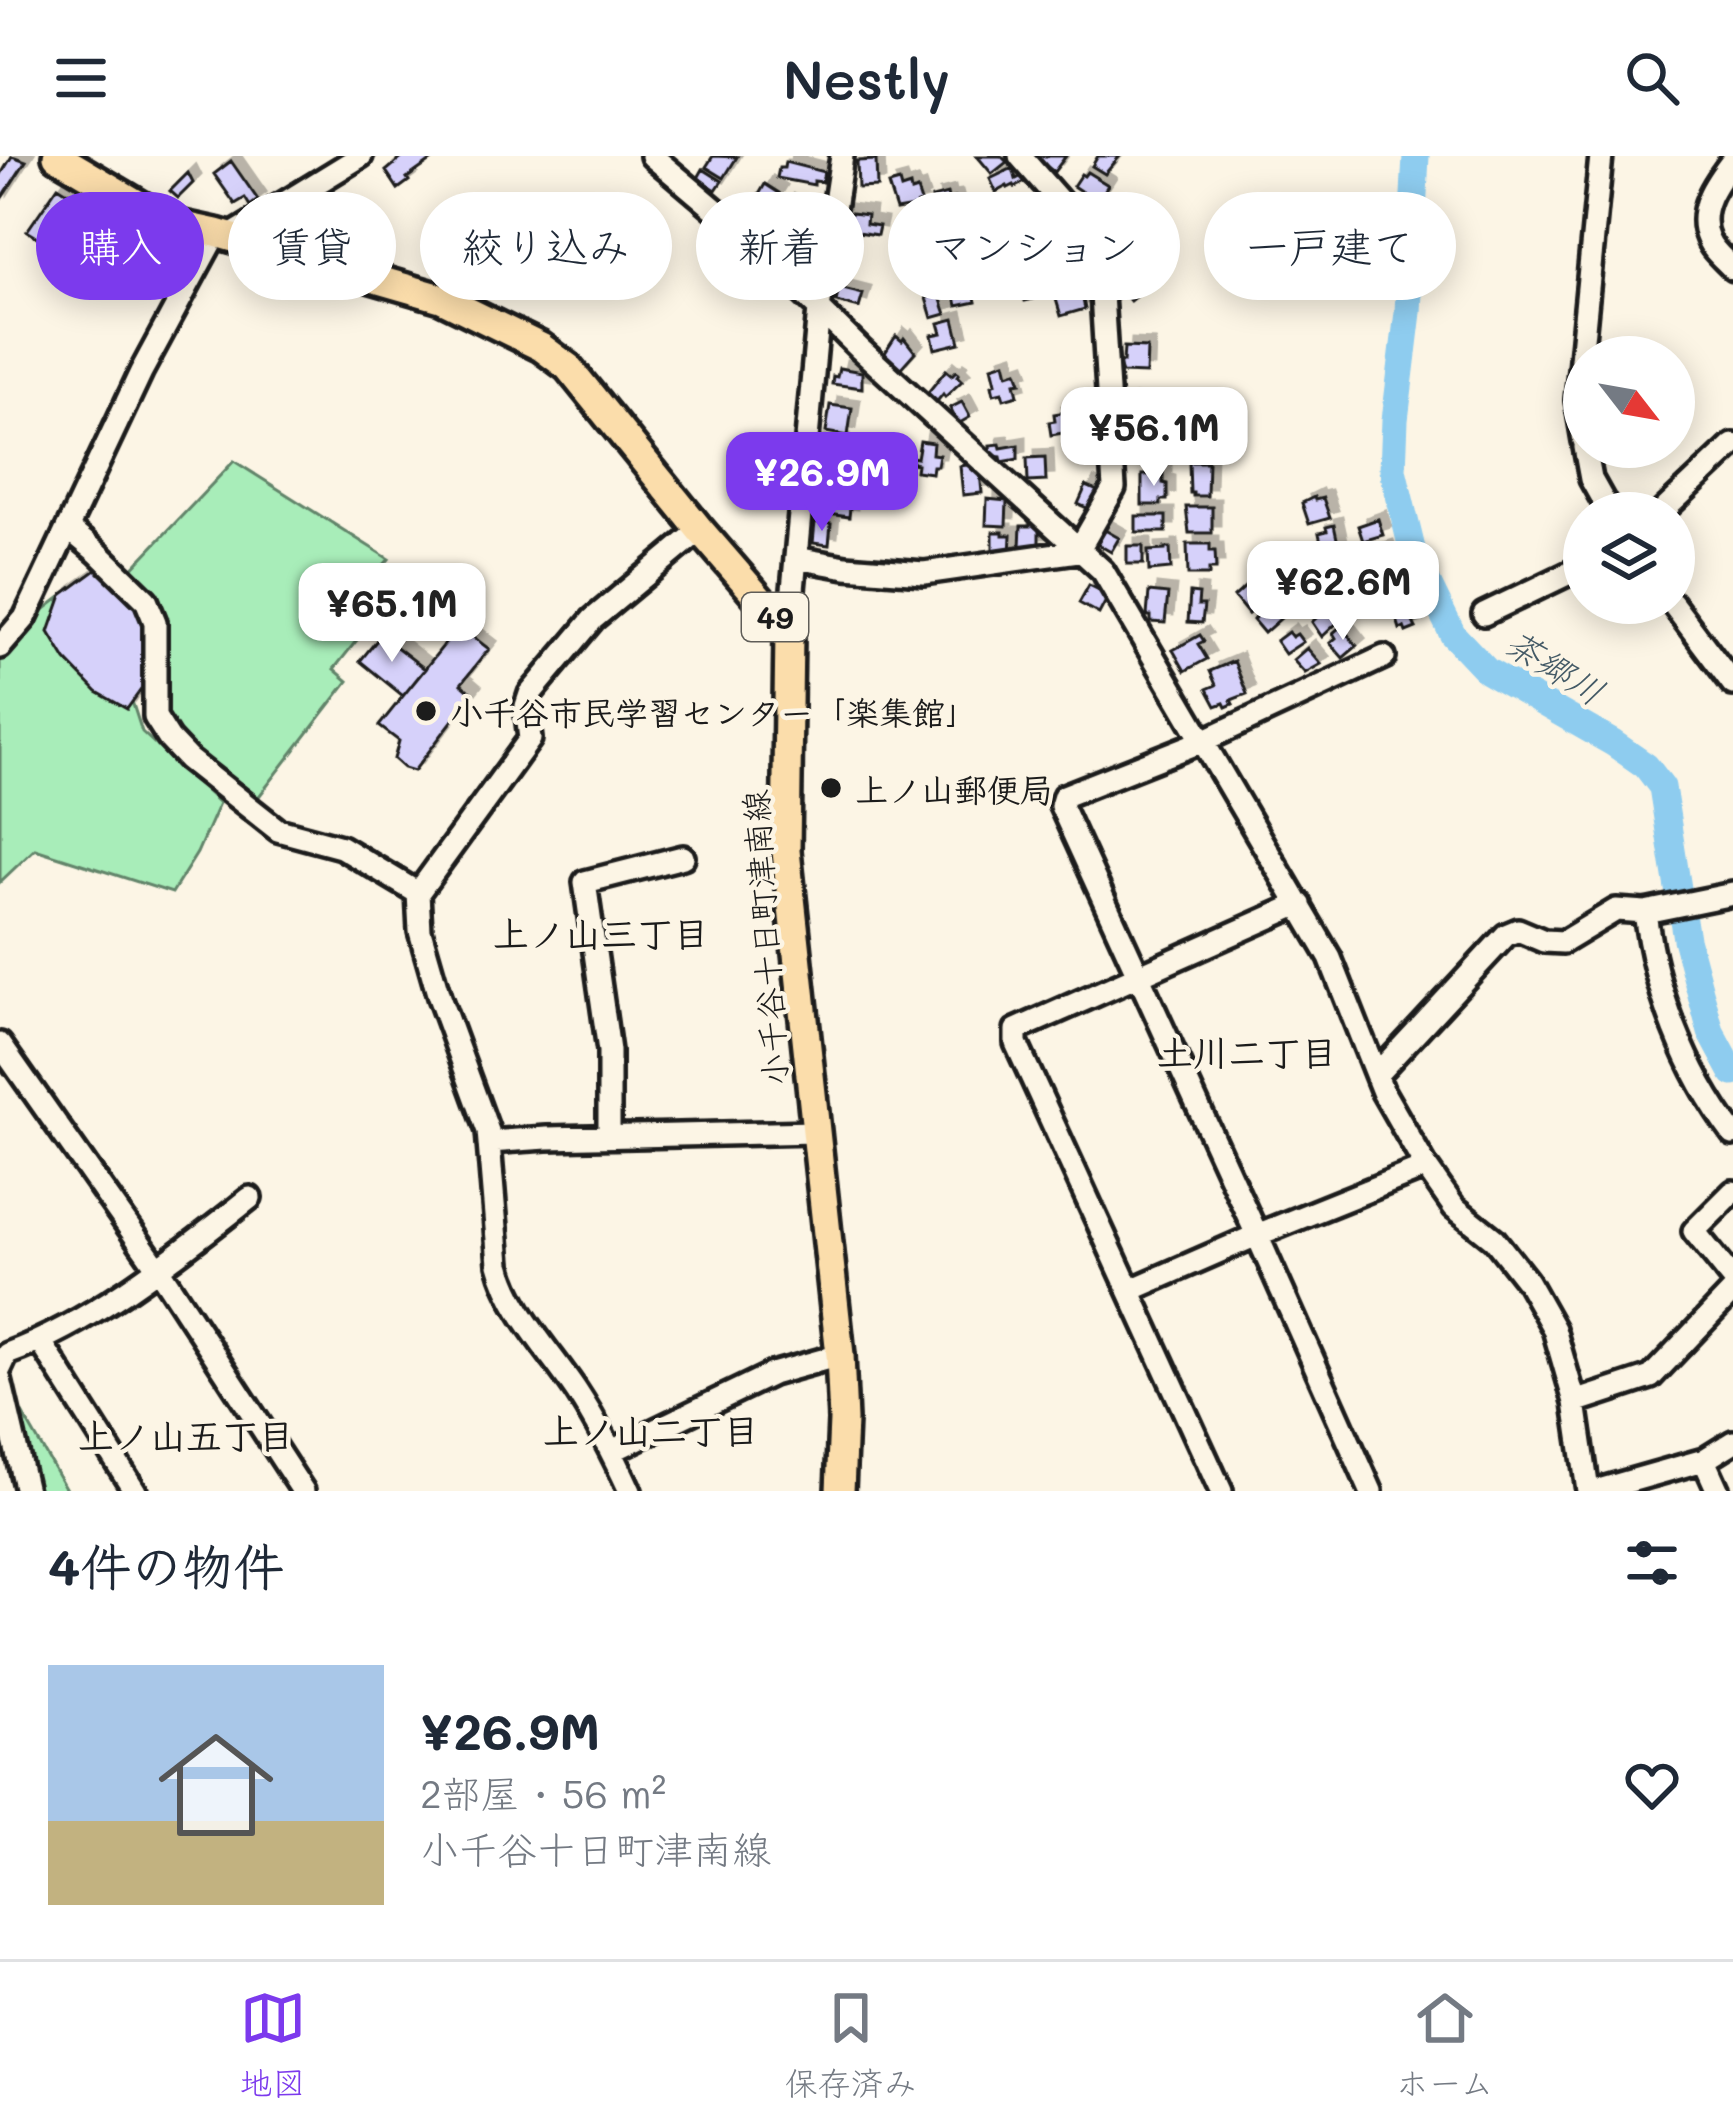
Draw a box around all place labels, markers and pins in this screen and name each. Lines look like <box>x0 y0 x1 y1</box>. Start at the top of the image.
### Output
pin: ¥56.1M <box>1056 387 1252 489</box>
pin: ¥26.9M <box>724 432 920 534</box>
pin: ¥62.6M <box>1245 541 1441 643</box>
pin: ¥65.1M <box>294 563 490 665</box>
place label: 小千谷市民学習センター「楽集館」 <box>450 690 978 733</box>
marker: 小千谷市民学習センター「楽集館」 <box>413 698 439 724</box>
place label: 上ノ山郵便局 <box>855 767 1053 810</box>
marker: 上ノ山郵便局 <box>818 775 844 801</box>

